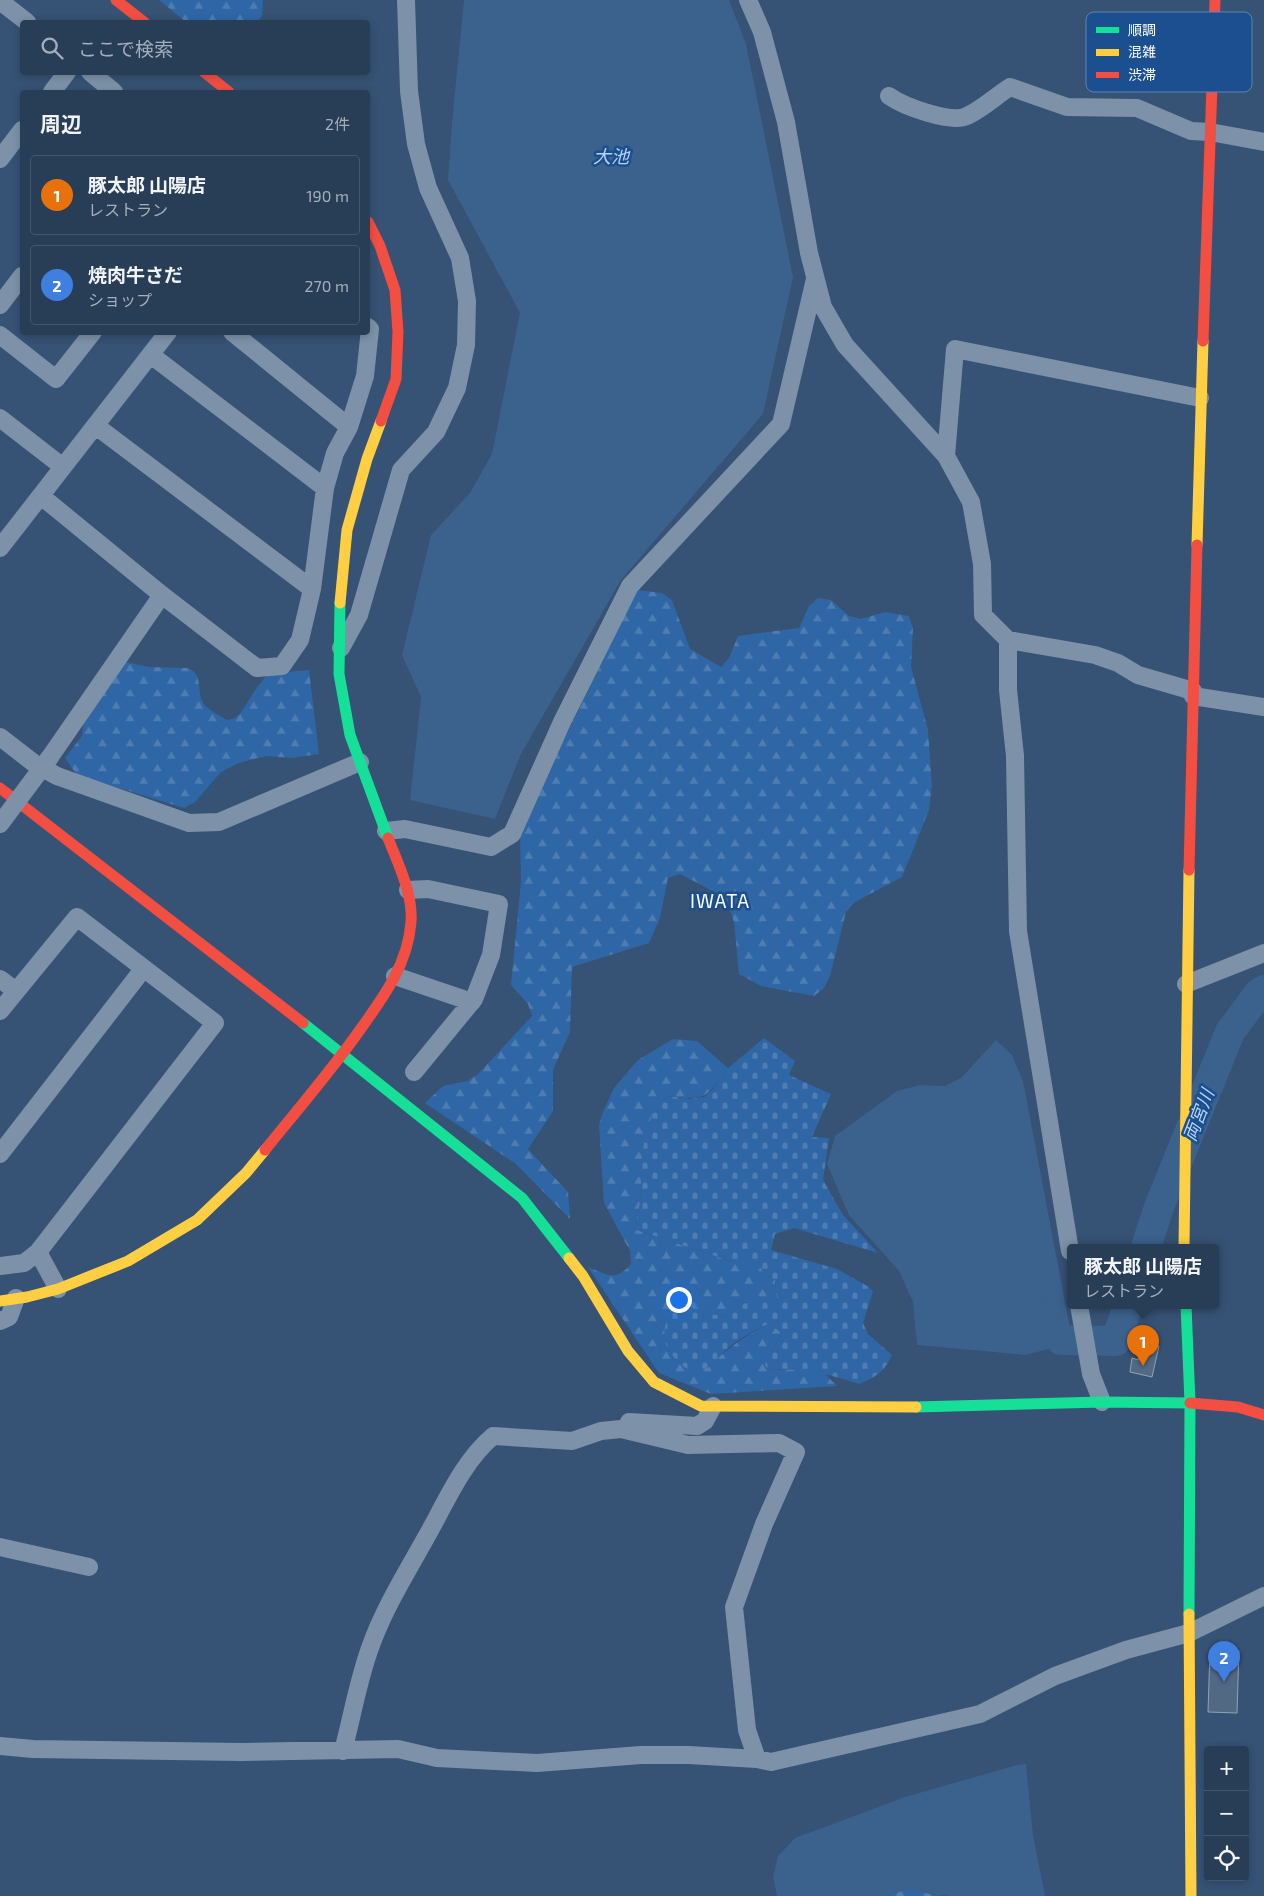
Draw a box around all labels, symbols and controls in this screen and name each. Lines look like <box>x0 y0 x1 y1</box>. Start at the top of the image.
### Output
legend <box>1086 12 1252 92</box>
search box <box>20 20 370 75</box>
text: 順調 <box>1128 21 1156 38</box>
icon: search <box>38 34 66 62</box>
text: ここで検索 <box>78 37 173 60</box>
text: 混雑 <box>1128 43 1156 60</box>
text: 渋滞 <box>1128 66 1156 83</box>
text: 周辺 <box>40 111 82 136</box>
text: 2件 <box>325 114 350 133</box>
water label: 大池 <box>593 145 631 167</box>
text: 豚太郎 山陽店 <box>88 173 206 196</box>
text: 1 <box>54 186 60 205</box>
text: 190 m <box>306 186 349 205</box>
text: レストラン <box>88 200 168 219</box>
text: 焼肉牛さだ <box>88 263 183 286</box>
text: 2 <box>52 276 62 295</box>
text: 270 m <box>305 276 349 295</box>
text: ショップ <box>88 290 152 309</box>
district label: IWATA <box>690 889 750 912</box>
water label: 両宮川 <box>1178 1084 1219 1144</box>
popup <box>1067 1244 1219 1309</box>
text: 豚太郎 山陽店 <box>1084 1254 1202 1277</box>
text: レストラン <box>1084 1281 1164 1300</box>
your location <box>666 1287 692 1313</box>
pin: 1 <box>1127 1325 1159 1366</box>
pin: 2 <box>1208 1641 1240 1682</box>
map controls <box>1204 1746 1249 1881</box>
button: + <box>1204 1746 1249 1791</box>
button: − <box>1204 1791 1249 1836</box>
button: locate <box>1204 1836 1249 1881</box>

